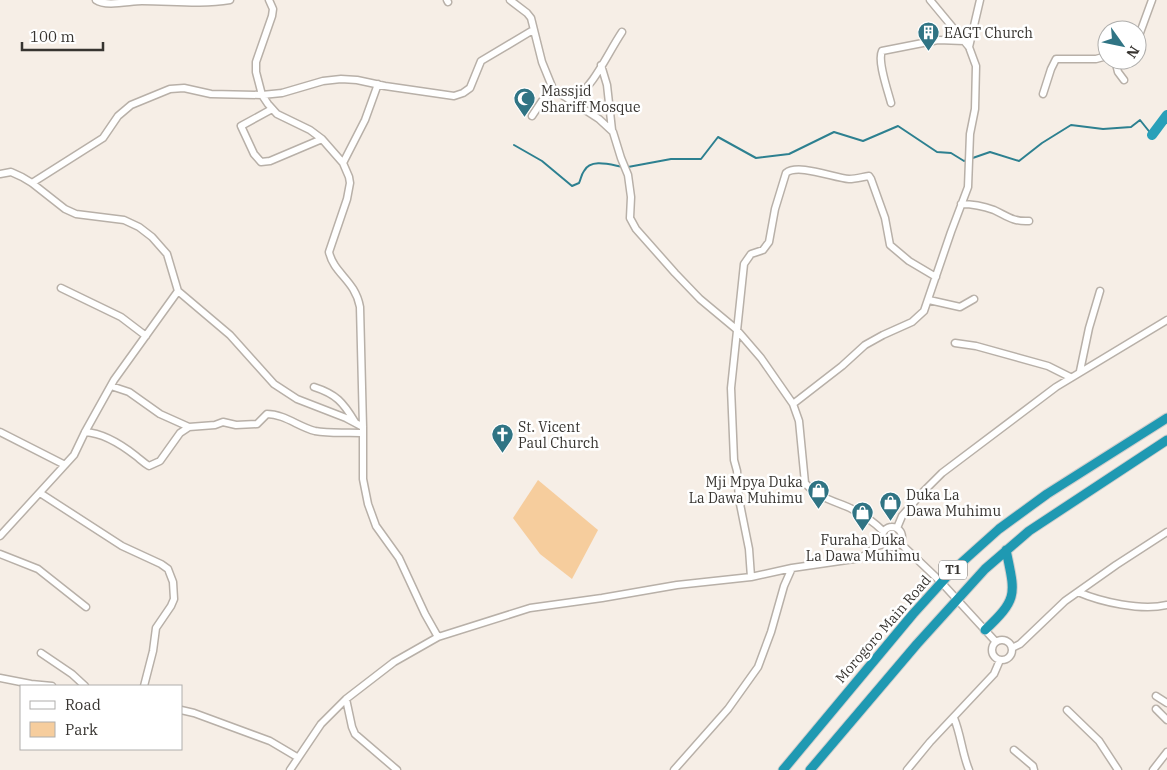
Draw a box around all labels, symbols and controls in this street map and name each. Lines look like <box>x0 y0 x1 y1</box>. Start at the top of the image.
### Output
scale bar <box>22 20 104 52</box>
north arrow <box>1097 20 1147 70</box>
building icon: EAGT Church <box>916 21 940 52</box>
place label: EAGT Church <box>944 24 1033 42</box>
text: 100 m <box>30 27 75 46</box>
text: N <box>1122 43 1143 62</box>
place label: Massjid Shariff Mosque <box>541 82 641 116</box>
mosque icon: Massjid Shariff Mosque <box>513 87 537 118</box>
place label: St. Vicent Paul Church <box>518 418 599 452</box>
church icon: St. Vicent Paul Church <box>490 423 514 454</box>
place label: Mji Mpya Duka La Dawa Muhimu <box>689 473 803 507</box>
shop icon: Mji Mpya Duka La Dawa Muhimu <box>807 478 831 509</box>
place label: Duka La Dawa Muhimu <box>906 486 1001 520</box>
shop icon: Duka La Dawa Muhimu <box>878 491 902 522</box>
shop icon: Furaha Duka La Dawa Muhimu <box>851 500 875 531</box>
place label: Furaha Duka La Dawa Muhimu <box>806 531 920 565</box>
road number: T1 <box>939 560 967 580</box>
street label: Morogoro Main Road <box>831 571 935 687</box>
legend <box>20 685 182 750</box>
text: Road <box>65 695 101 714</box>
text: Park <box>65 720 98 739</box>

